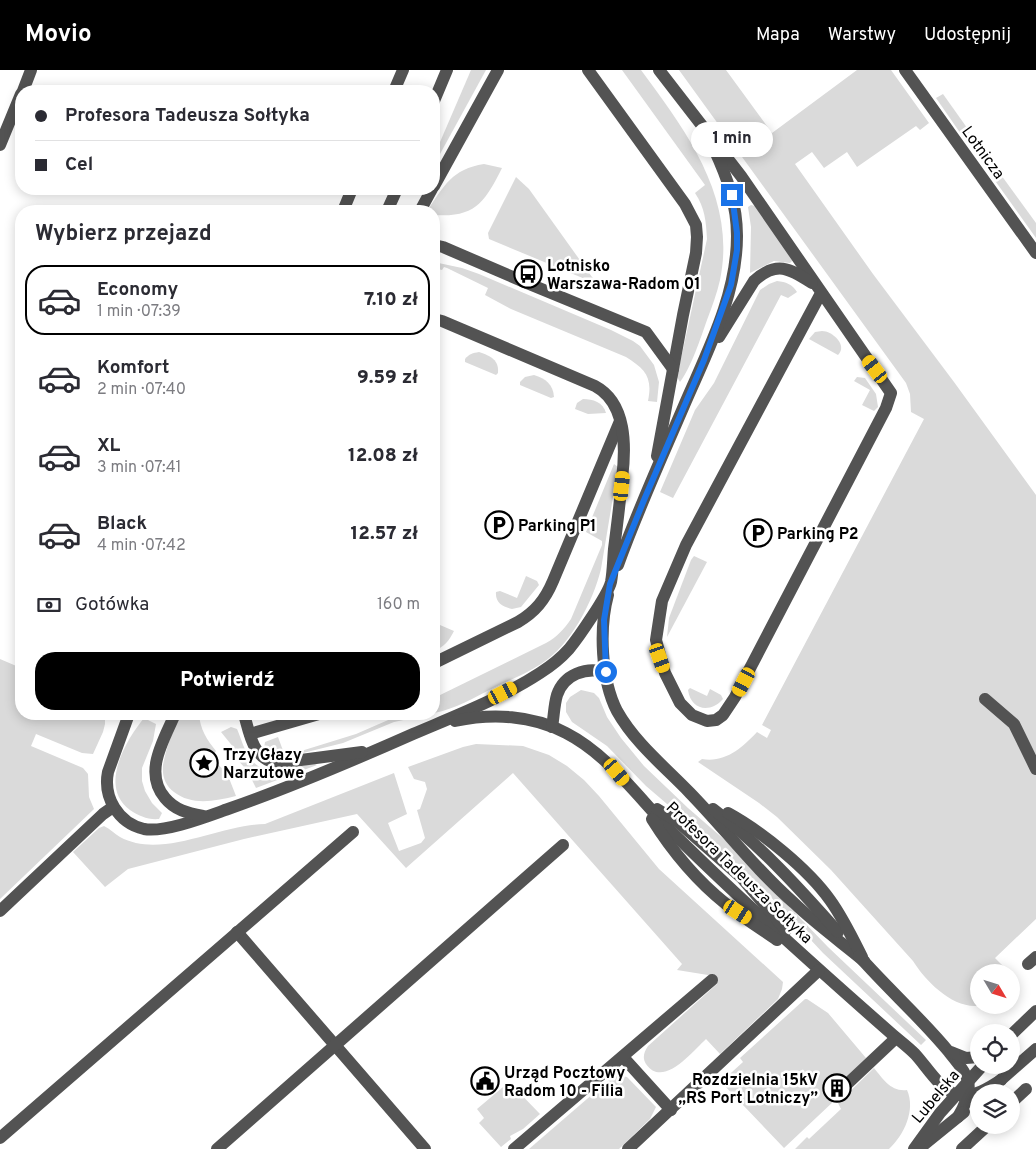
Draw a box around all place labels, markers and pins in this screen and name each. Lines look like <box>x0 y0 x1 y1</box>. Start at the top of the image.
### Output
place label: Lotnisko Warszawa-Radom 01 <box>547 257 701 295</box>
bus stop icon: Lotnisko Warszawa-Radom 01 <box>513 259 543 289</box>
parking icon: Parking P1 <box>484 510 514 540</box>
place label: Parking P1 <box>518 517 596 537</box>
parking icon: Parking P2 <box>743 518 773 548</box>
place label: Parking P2 <box>777 525 859 545</box>
place label: Trzy Głazy Narzutowe <box>223 746 304 784</box>
place icon: Trzy Głazy Narzutowe <box>189 748 219 778</box>
place label: Urząd Pocztowy Radom 10 - Filia <box>504 1064 625 1102</box>
public building icon: Urząd Pocztowy Radom 10 - Filia <box>470 1066 500 1096</box>
place label: Rozdzielnia 15kV „RS Port Lotniczy” <box>678 1071 818 1109</box>
building icon: Rozdzielnia 15kV „RS Port Lotniczy” <box>822 1073 852 1103</box>

